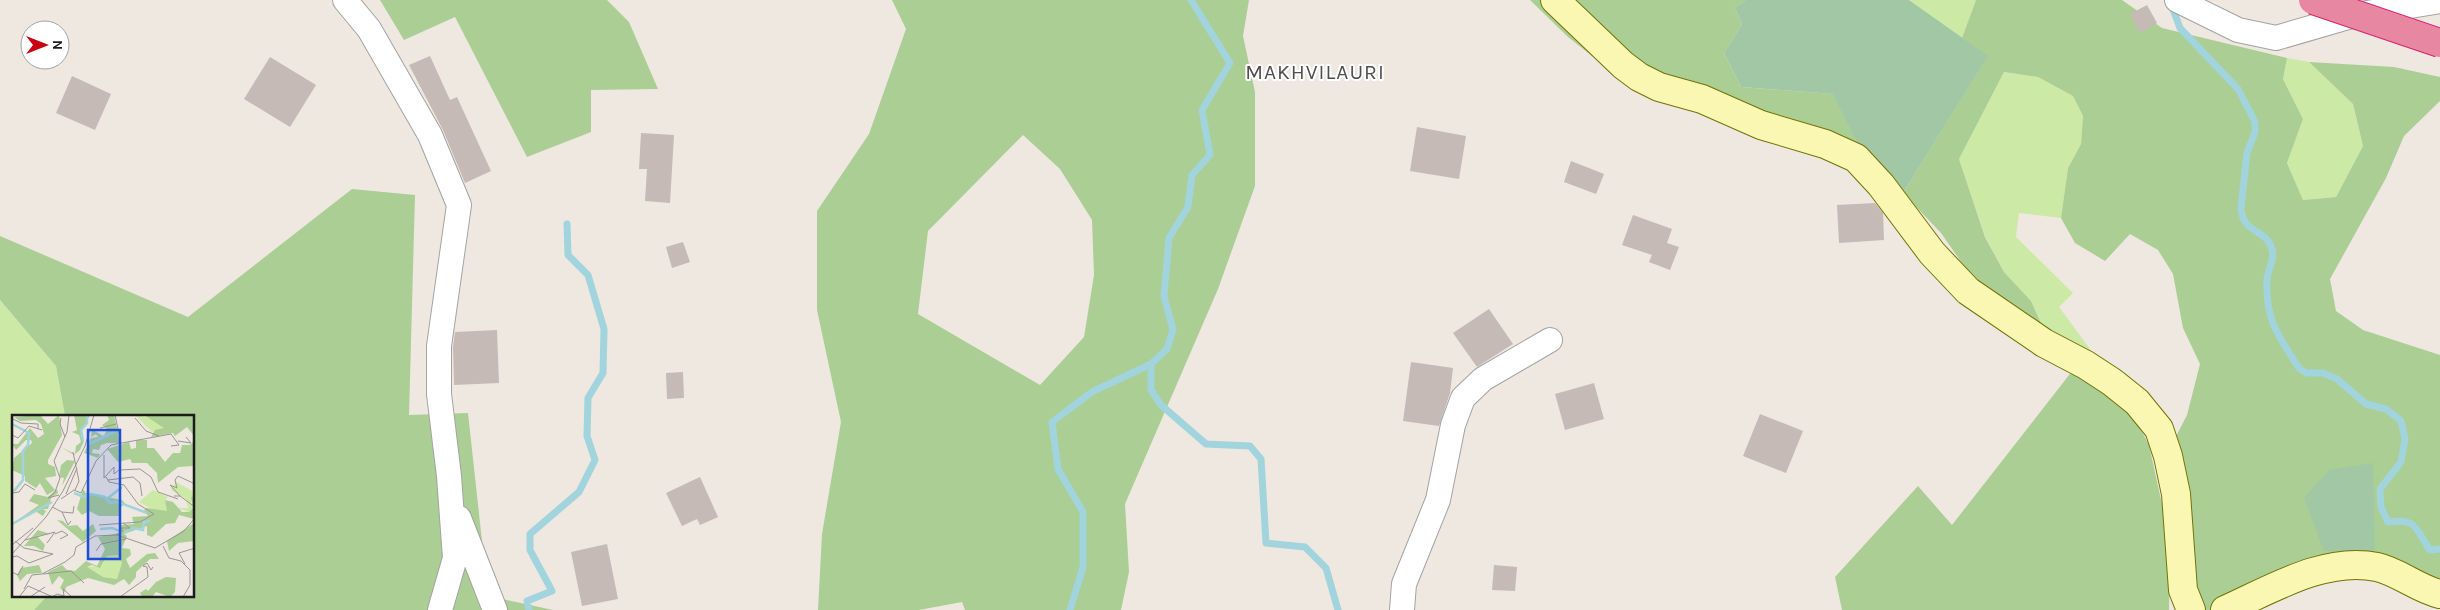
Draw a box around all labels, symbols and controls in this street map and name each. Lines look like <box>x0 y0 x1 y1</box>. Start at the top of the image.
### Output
north arrow <box>20 20 70 70</box>
text: N <box>49 40 66 50</box>
district label: MAKHVILAURI <box>1245 60 1385 84</box>
inset map <box>12 415 195 598</box>

